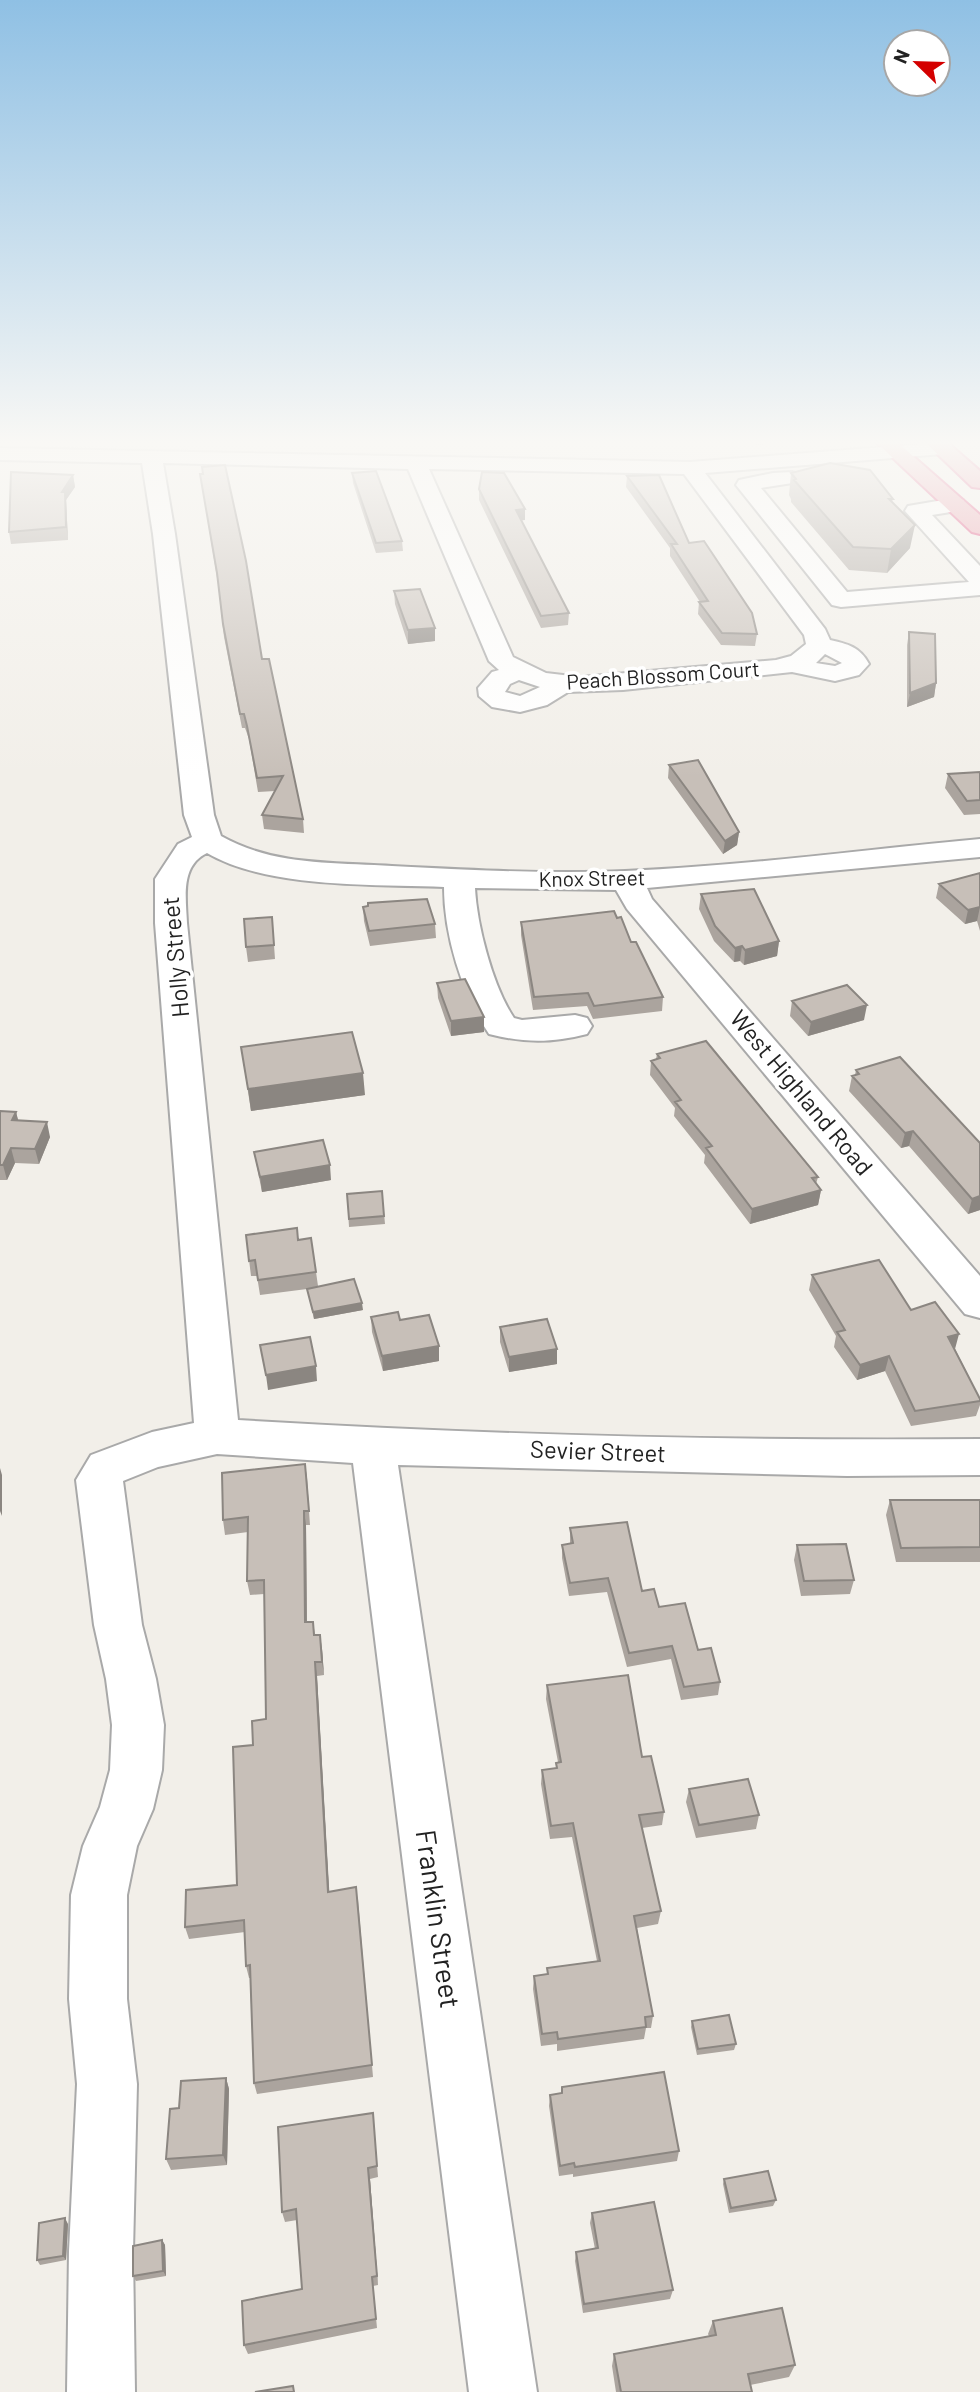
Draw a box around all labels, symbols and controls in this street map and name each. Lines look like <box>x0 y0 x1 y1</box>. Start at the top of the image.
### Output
north arrow <box>882 28 952 98</box>
text: N <box>888 46 914 66</box>
street label: Peach Blossom Court <box>565 655 760 694</box>
street label: Knox Street <box>538 864 646 891</box>
street label: Holly Street <box>155 895 194 1019</box>
street label: West Highland Road <box>725 1004 880 1181</box>
street label: Sevier Street <box>530 1434 666 1467</box>
street label: Franklin Street <box>410 1827 468 2010</box>

